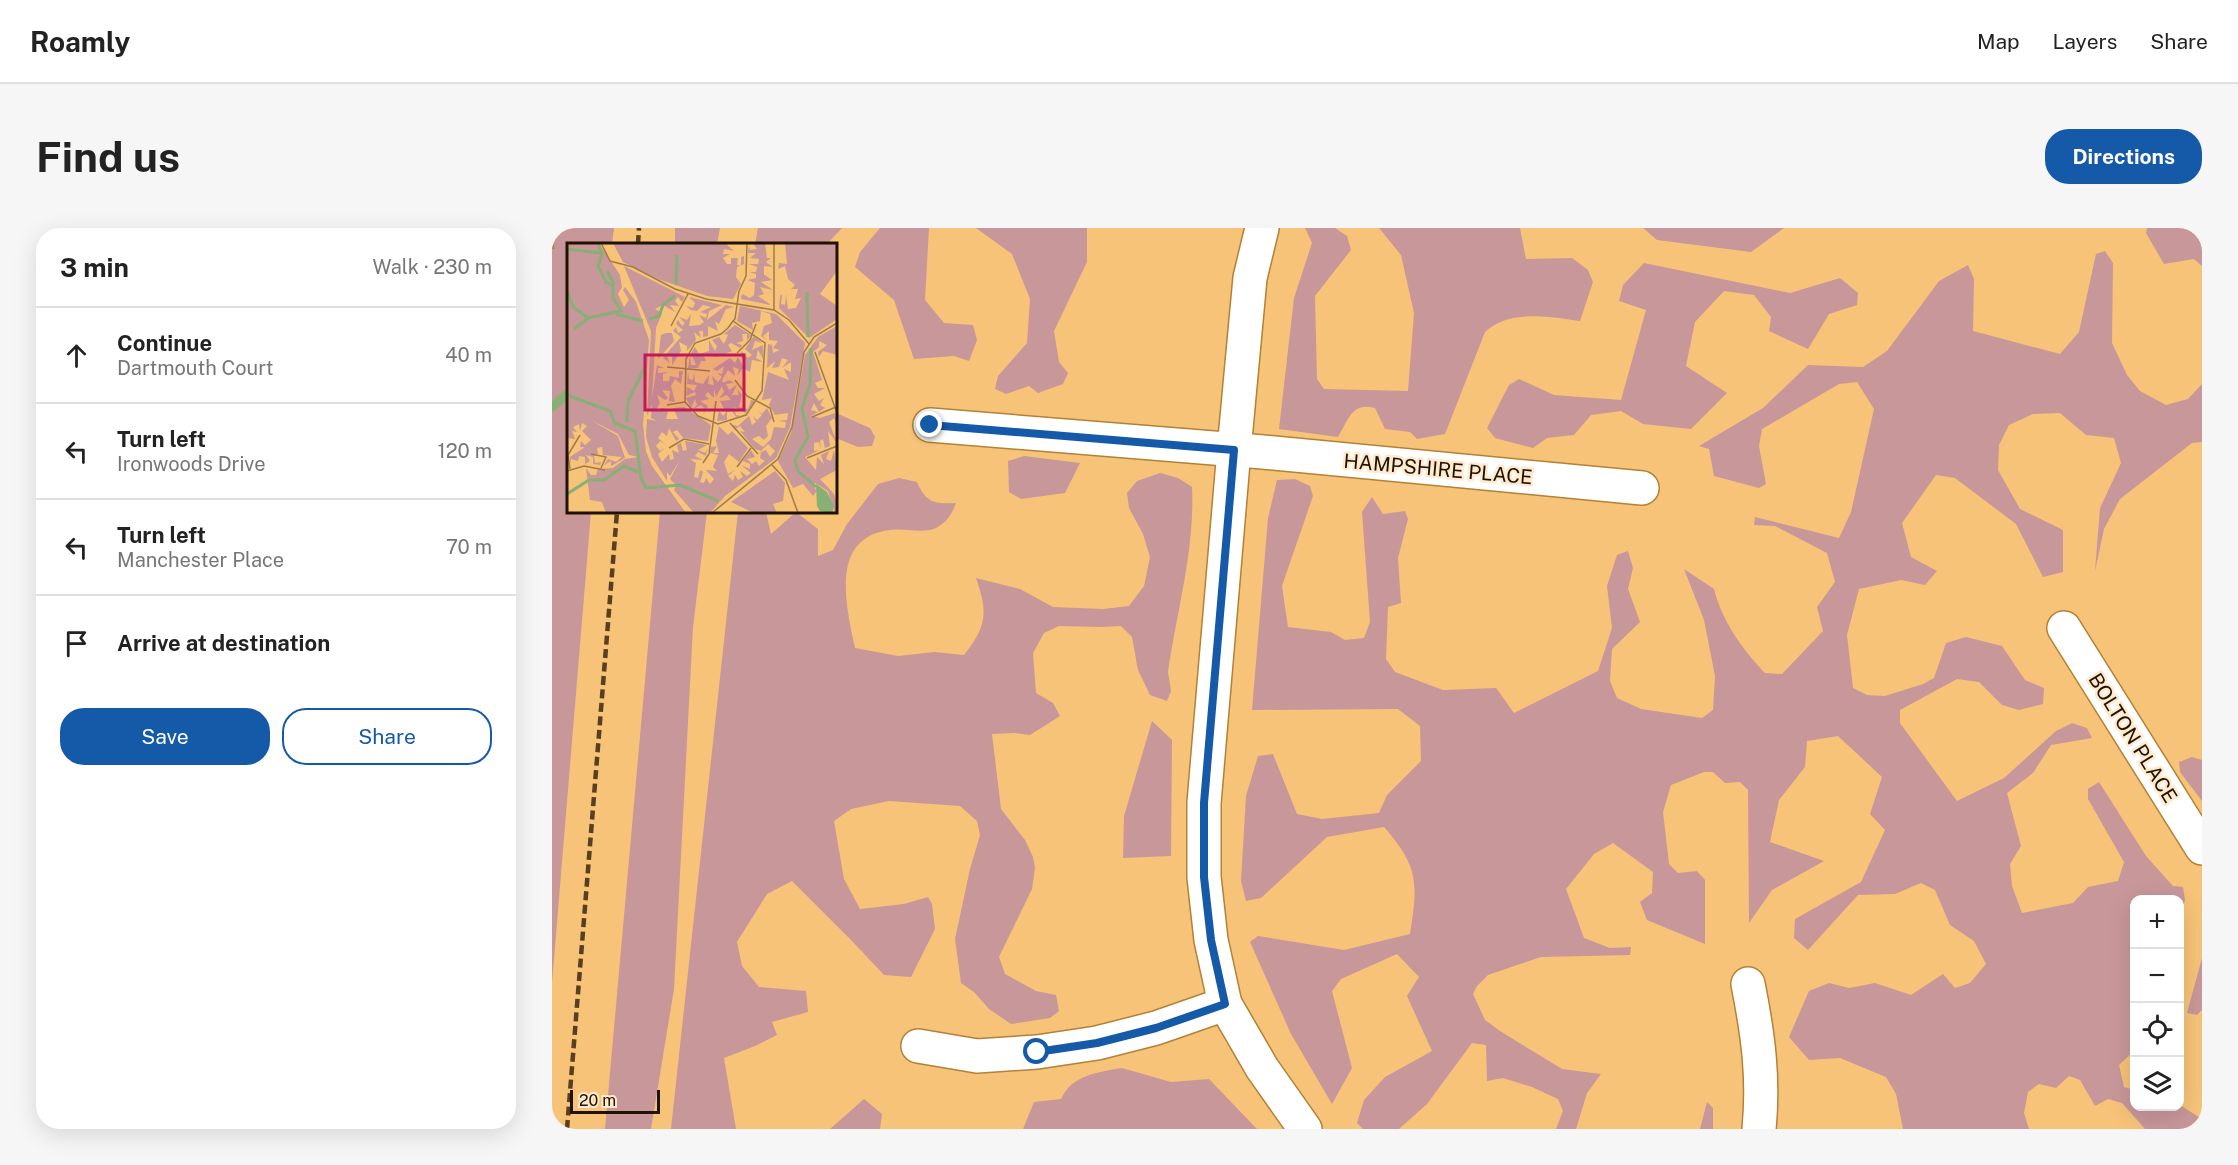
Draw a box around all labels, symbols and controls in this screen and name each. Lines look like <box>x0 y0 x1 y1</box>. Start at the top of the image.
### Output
text: Roamly <box>30 25 130 58</box>
text: Map <box>1977 29 2020 54</box>
text: Layers <box>2053 29 2117 54</box>
text: Share <box>2150 29 2208 54</box>
button: Directions <box>2045 129 2202 184</box>
text: Find us <box>36 132 180 181</box>
inset map <box>567 243 837 513</box>
text: 3 min <box>60 252 129 283</box>
text: Walk · 230 m <box>373 255 492 279</box>
text: Continue <box>117 330 212 356</box>
icon: ahead <box>60 339 93 372</box>
text: 40 m <box>445 343 492 367</box>
text: Dartmouth Court <box>117 356 274 380</box>
route end <box>916 411 942 437</box>
text: Turn left <box>117 426 206 452</box>
icon: left <box>60 435 93 468</box>
text: 120 m <box>438 439 492 463</box>
street label: HAMPSHIRE PLACE <box>1343 449 1533 489</box>
text: Ironwoods Drive <box>117 452 266 476</box>
text: Turn left <box>117 522 206 548</box>
icon: left <box>60 531 93 564</box>
text: 70 m <box>446 535 492 559</box>
text: Manchester Place <box>117 548 284 572</box>
icon: arrive <box>60 627 93 660</box>
text: Arrive at destination <box>117 630 330 656</box>
street label: BOLTON PLACE <box>2084 669 2182 807</box>
button: Save <box>60 708 270 765</box>
button: Share <box>282 708 492 765</box>
map controls <box>2130 895 2184 1111</box>
button: + <box>2130 895 2184 949</box>
button: − <box>2130 949 2184 1003</box>
button: locate <box>2130 1003 2184 1057</box>
route start <box>1023 1038 1049 1064</box>
button: layers <box>2130 1057 2184 1111</box>
scale bar <box>570 1087 660 1114</box>
text: 20 m <box>579 1091 616 1110</box>

